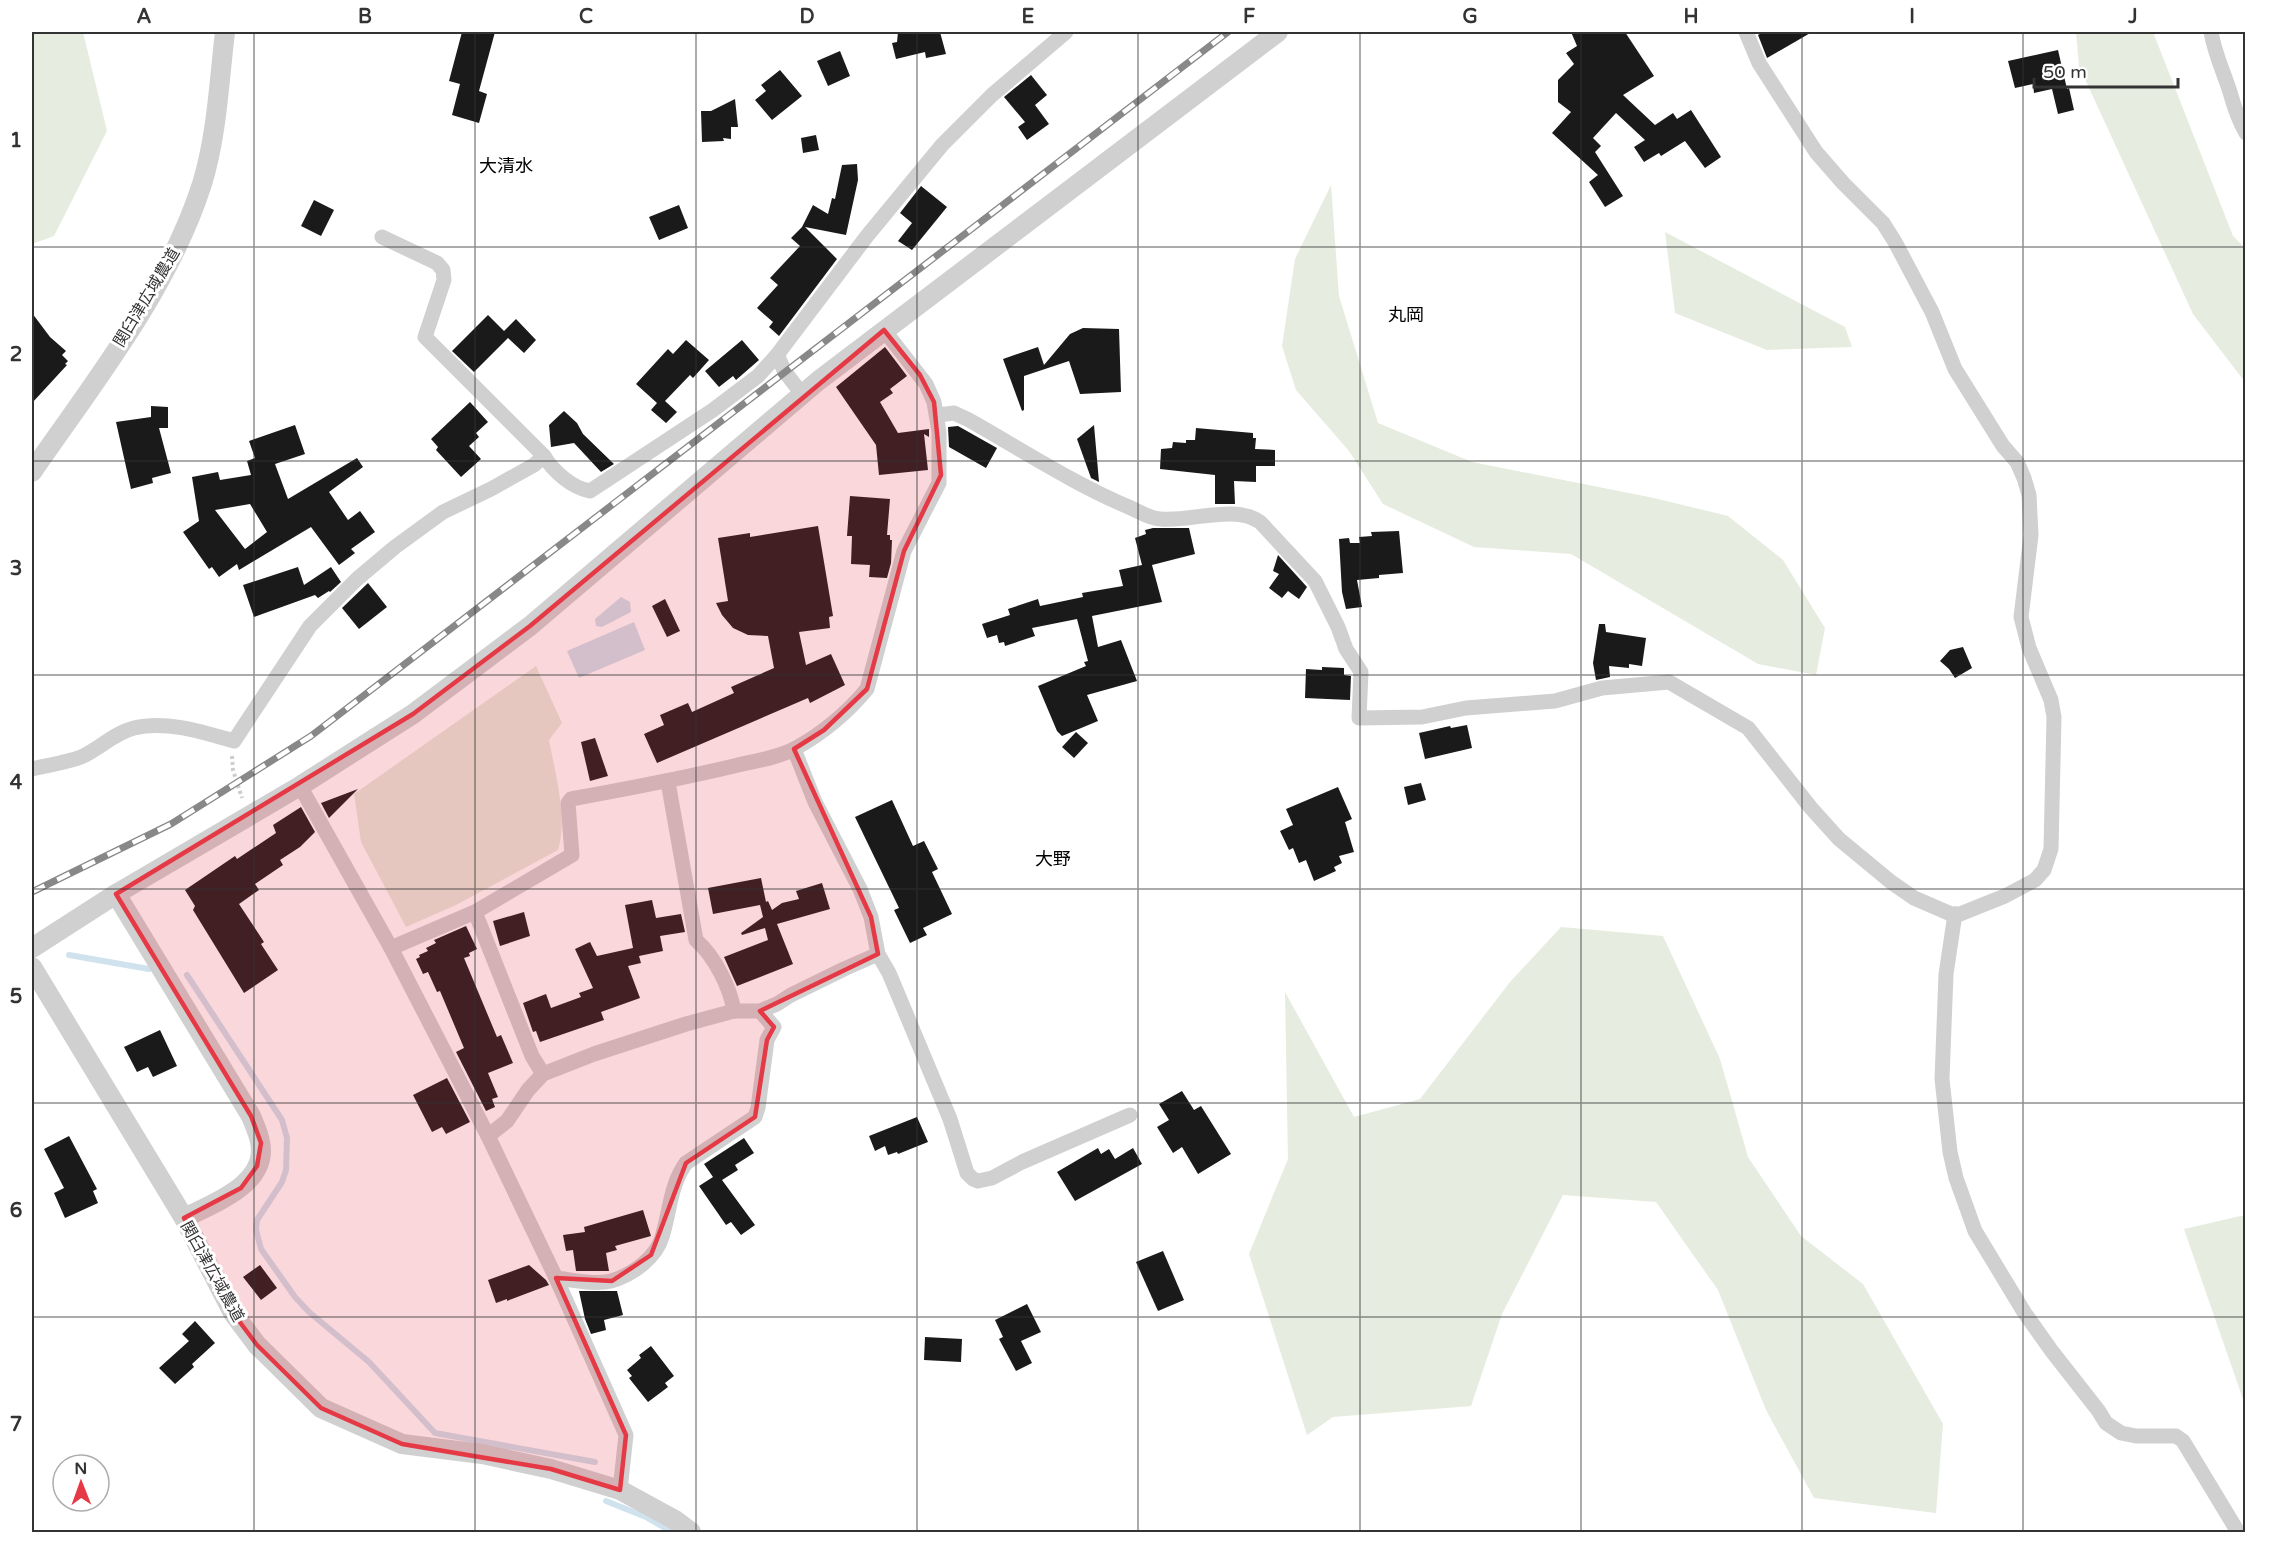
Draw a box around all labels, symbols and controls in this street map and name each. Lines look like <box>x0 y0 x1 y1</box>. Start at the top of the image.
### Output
text: A <box>137 5 152 29</box>
text: B <box>358 5 372 29</box>
text: C <box>579 5 593 29</box>
text: D <box>799 5 815 29</box>
text: E <box>1022 5 1035 29</box>
text: F <box>1243 5 1255 29</box>
text: G <box>1462 5 1478 29</box>
text: H <box>1683 5 1699 29</box>
text: I <box>1909 5 1915 29</box>
text: J <box>2127 5 2138 29</box>
scale bar <box>2034 51 2178 89</box>
text: 50 m <box>2043 61 2087 83</box>
text: 1 <box>10 129 22 153</box>
district label: 大清水 <box>479 155 533 177</box>
street label: 関臼津広域農道 <box>109 244 184 351</box>
district label: 丸岡 <box>1388 304 1424 326</box>
text: 2 <box>10 343 22 367</box>
text: 3 <box>10 557 22 581</box>
text: 4 <box>10 771 23 795</box>
district label: 大野 <box>1035 848 1071 870</box>
text: 5 <box>10 985 22 1009</box>
text: 6 <box>10 1199 22 1223</box>
street label: 関臼津広域農道 <box>176 1218 248 1325</box>
text: 7 <box>10 1413 22 1437</box>
north arrow <box>51 1453 111 1513</box>
text: N <box>74 1459 87 1479</box>

